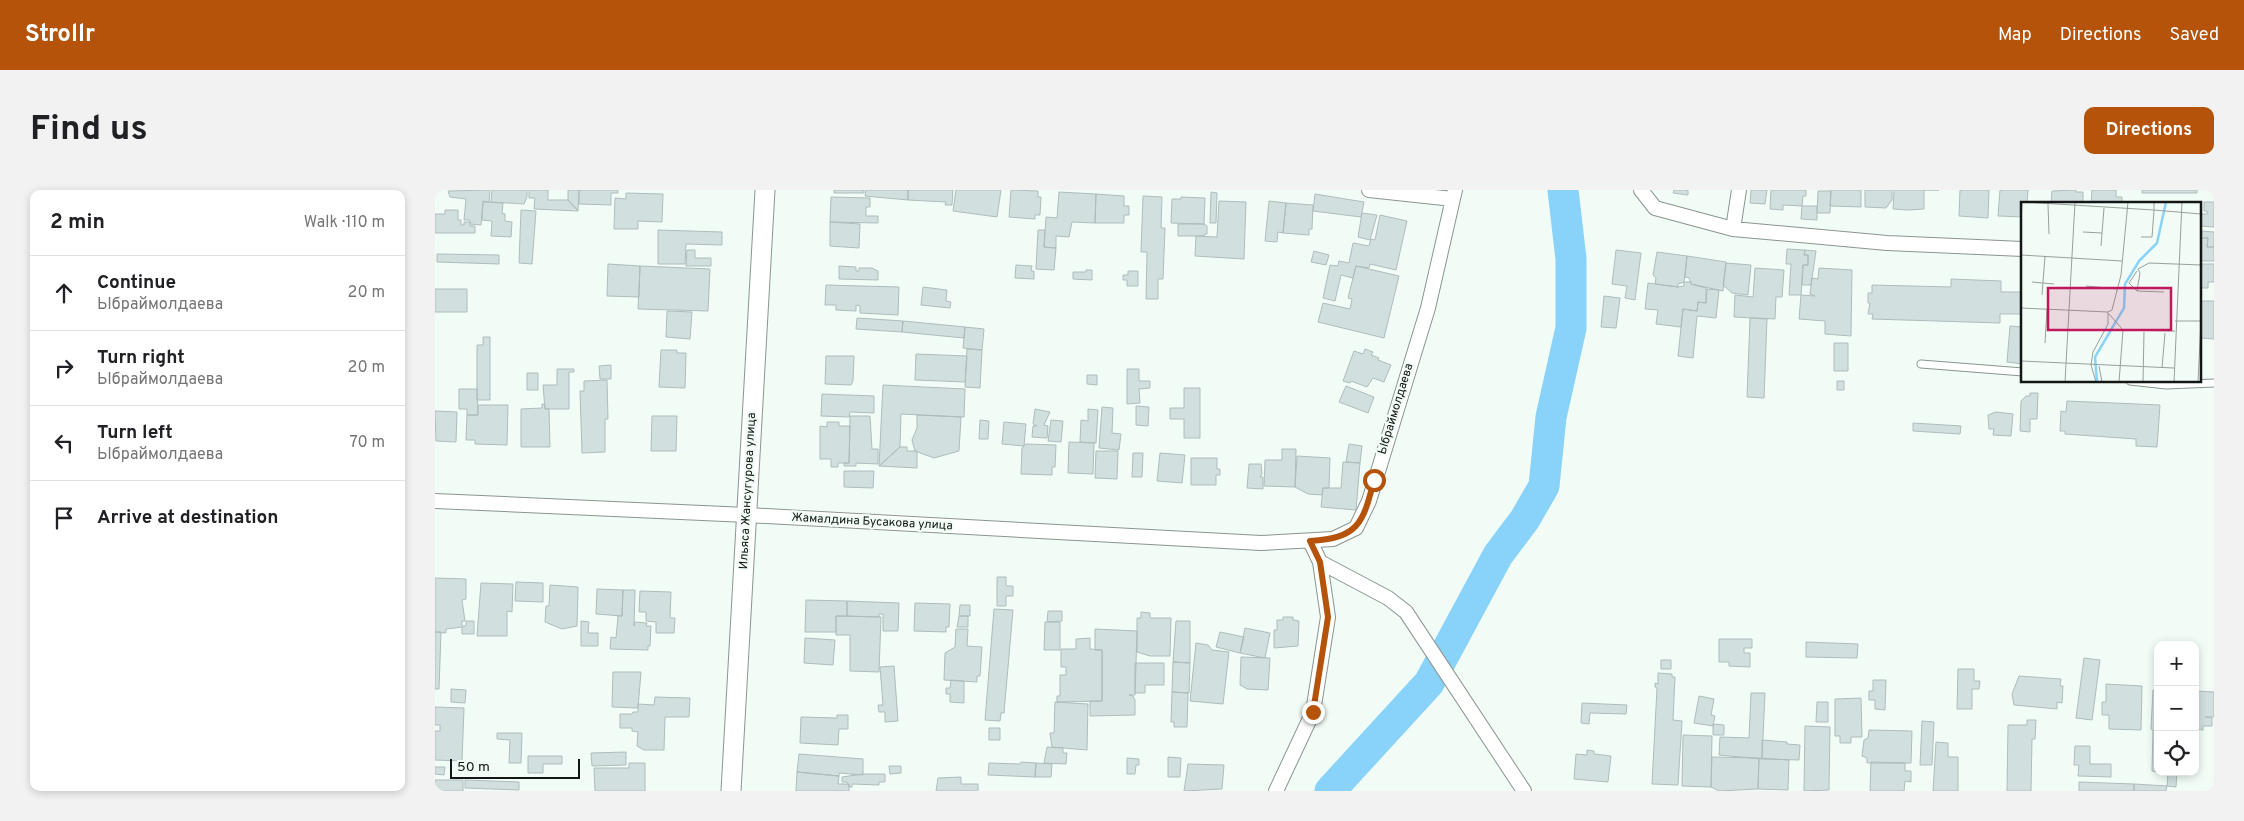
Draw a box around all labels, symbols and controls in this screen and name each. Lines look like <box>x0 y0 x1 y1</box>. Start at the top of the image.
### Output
text: Strollr <box>25 20 95 50</box>
text: Map <box>1998 24 2032 47</box>
text: Directions <box>2060 24 2142 47</box>
text: Saved <box>2170 24 2219 47</box>
button: Directions <box>2084 107 2214 154</box>
text: Find us <box>30 108 148 152</box>
inset map <box>2021 202 2201 382</box>
text: 2 min <box>50 209 105 236</box>
text: Walk · 110 m <box>304 213 385 233</box>
text: Continue <box>97 271 176 295</box>
icon: ahead <box>50 279 78 307</box>
text: 20 m <box>348 283 385 303</box>
text: Ыбраймолдаева <box>97 295 223 315</box>
text: Turn right <box>97 346 185 370</box>
icon: right <box>50 354 78 382</box>
text: 20 m <box>348 358 385 378</box>
street label: Ыбраймолдаева <box>1375 361 1417 457</box>
text: Ыбраймолдаева <box>97 370 223 390</box>
street label: Ильяса Жансугурова улица <box>736 412 760 570</box>
text: Turn left <box>97 421 173 445</box>
icon: left <box>50 429 78 457</box>
text: 70 m <box>350 433 385 453</box>
text: Ыбраймолдаева <box>97 445 223 465</box>
route start <box>1363 469 1386 492</box>
icon: arrive <box>50 504 78 532</box>
text: Arrive at destination <box>97 506 278 530</box>
street label: Жамалдина Бусакова улица <box>791 510 953 534</box>
map controls <box>2154 641 2199 776</box>
button: + <box>2154 641 2199 686</box>
button: − <box>2154 686 2199 731</box>
route end <box>1302 701 1325 724</box>
button: locate <box>2154 731 2199 776</box>
scale bar <box>450 756 580 779</box>
text: 50 m <box>457 759 490 776</box>

